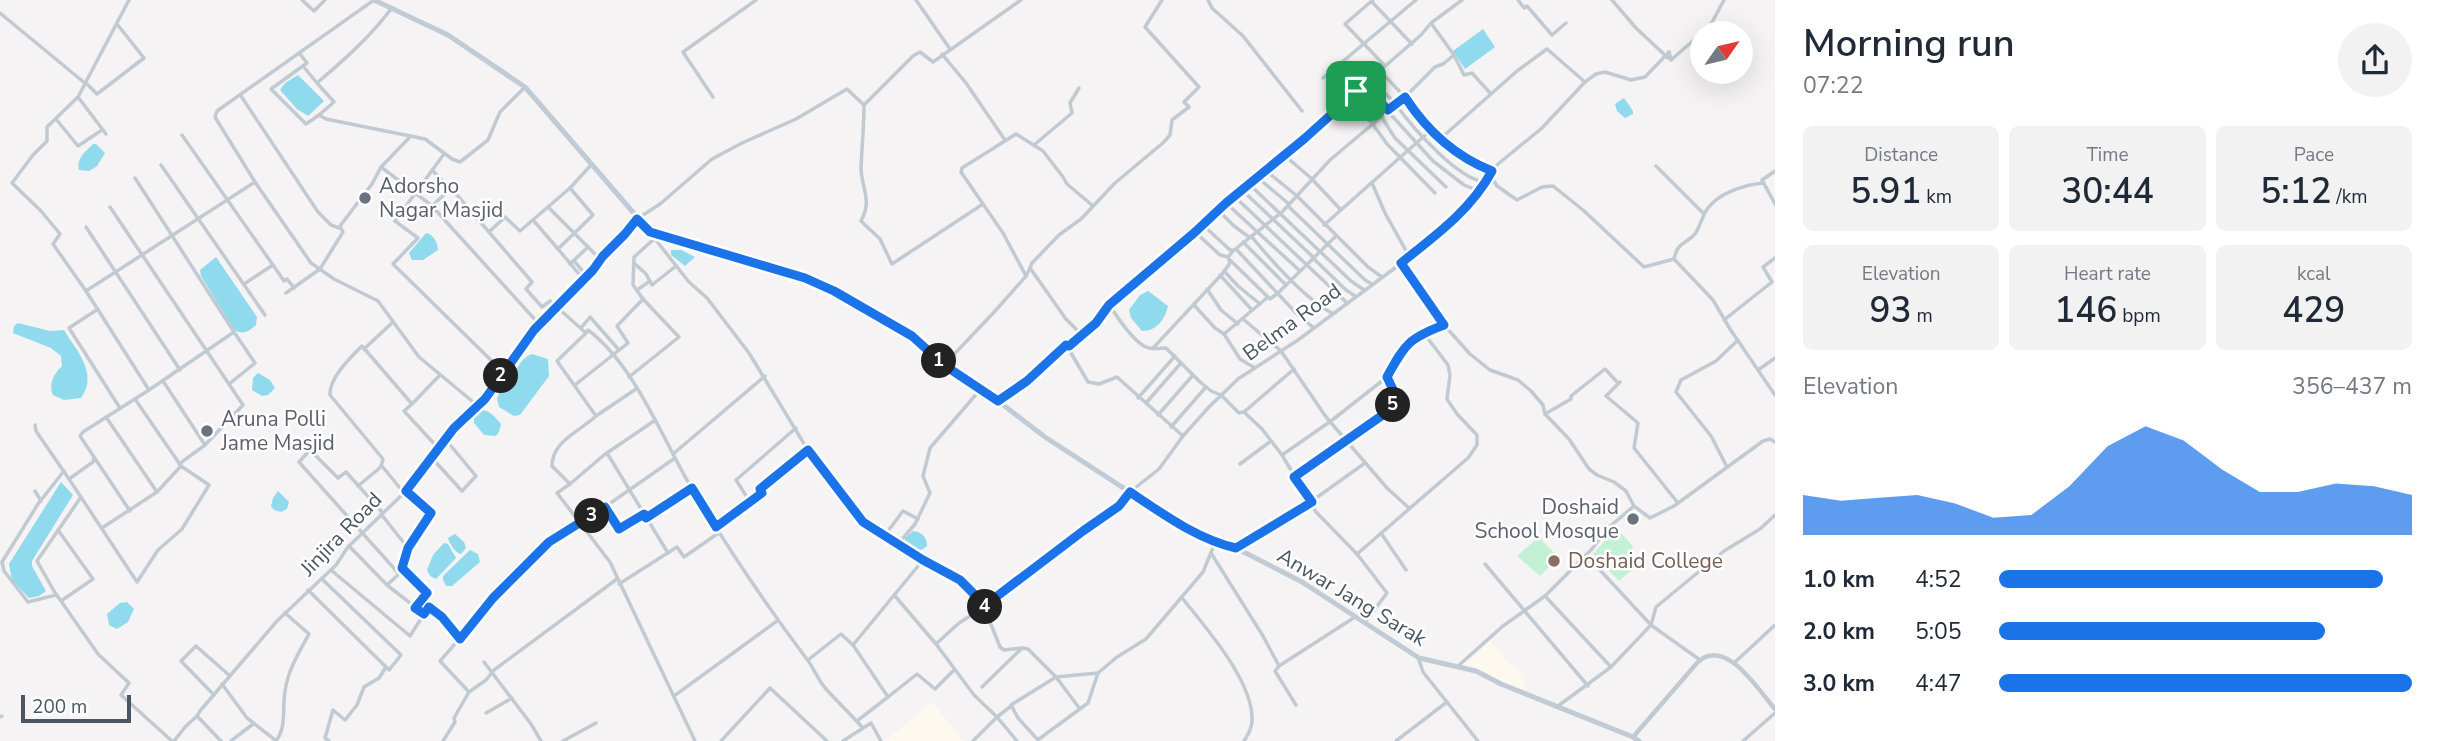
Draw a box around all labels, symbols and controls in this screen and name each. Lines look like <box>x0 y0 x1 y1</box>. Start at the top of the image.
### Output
text: Morning run <box>1803 18 2015 69</box>
north arrow <box>1690 21 1754 84</box>
map controls <box>1690 21 1753 84</box>
button: share <box>2338 23 2412 97</box>
pin <box>1326 61 1386 121</box>
text: 07:22 <box>1803 70 1863 101</box>
icon: arrive <box>1337 72 1375 110</box>
text: Distance <box>1864 142 1938 168</box>
text: Time <box>2086 142 2129 168</box>
text: Pace <box>2294 142 2334 168</box>
text: 5.91 <box>1850 168 1921 215</box>
text: 30:44 <box>2061 168 2154 215</box>
text: 5:12 <box>2260 168 2331 215</box>
place label: Adorsho Nagar Masjid <box>379 172 503 224</box>
text: km <box>1921 184 1952 210</box>
text: /km <box>2331 184 2367 210</box>
marker: Adorsho Nagar Masjid <box>357 190 373 206</box>
text: Elevation <box>1862 261 1941 287</box>
text: Heart rate <box>2064 261 2151 287</box>
text: kcal <box>2297 261 2331 287</box>
street label: Belma Road <box>1237 277 1347 367</box>
text: 93 <box>1870 287 1912 334</box>
text: 146 <box>2054 287 2117 334</box>
text: 429 <box>2282 287 2345 334</box>
text: m <box>1912 303 1933 329</box>
text: bpm <box>2117 303 2161 329</box>
pin: 1 <box>922 344 956 378</box>
text: 1 <box>933 347 944 373</box>
pin: 2 <box>484 358 518 394</box>
text: 2 <box>495 362 506 388</box>
text: Elevation <box>1803 371 1898 402</box>
text: 356–437 m <box>2292 371 2412 402</box>
pin: 5 <box>1376 388 1410 422</box>
text: 5 <box>1387 391 1398 417</box>
place label: Aruna Polli Jame Masjid <box>220 405 335 457</box>
marker: Aruna Polli Jame Masjid <box>199 423 215 439</box>
street label: Jinjira Road <box>293 486 388 583</box>
place label: Doshaid School Mosque <box>1475 493 1619 545</box>
pin: 3 <box>574 498 610 534</box>
text: 3 <box>586 502 597 528</box>
marker: Doshaid School Mosque <box>1625 511 1641 527</box>
street label: Anwar Jang Sarak <box>1272 541 1432 653</box>
place label: Doshaid College <box>1568 547 1723 575</box>
marker: Doshaid College <box>1546 553 1562 569</box>
text: 1.0 km <box>1803 564 1875 595</box>
text: 4:52 <box>1915 564 1962 595</box>
pin: 4 <box>968 590 1002 624</box>
text: 4 <box>979 593 990 619</box>
text: 2.0 km <box>1803 616 1875 647</box>
text: 5:05 <box>1915 616 1962 647</box>
text: 3.0 km <box>1803 668 1875 699</box>
text: 4:47 <box>1915 668 1962 699</box>
scale bar <box>21 692 131 724</box>
text: 200 m <box>32 694 87 720</box>

